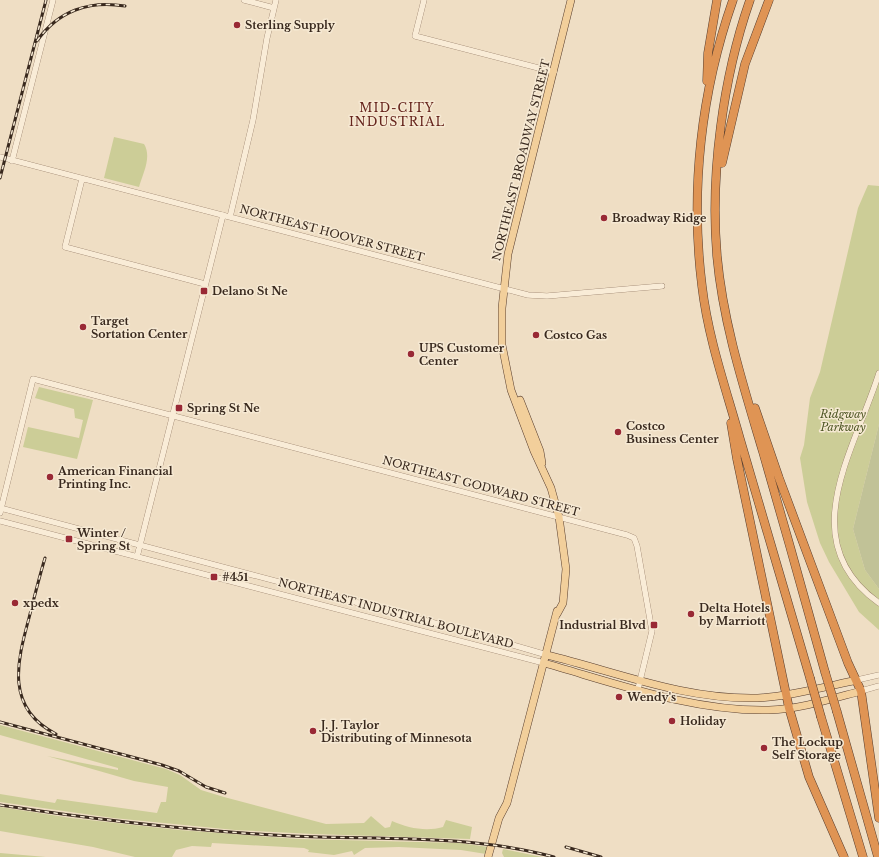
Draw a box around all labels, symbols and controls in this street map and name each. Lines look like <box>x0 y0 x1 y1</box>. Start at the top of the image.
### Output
place label: Sterling Supply <box>245 18 336 32</box>
marker: Sterling Supply <box>232 20 242 30</box>
street label: NORTHEAST BROADWAY STREET <box>489 58 553 262</box>
district label: MID-CITY INDUSTRIAL <box>349 100 445 129</box>
street label: NORTHEAST HOOVER STREET <box>238 202 426 264</box>
place label: Broadway Ridge <box>612 211 707 225</box>
marker: Broadway Ridge <box>599 213 609 223</box>
place label: Delano St Ne <box>212 284 288 298</box>
marker: Delano St Ne <box>199 286 209 296</box>
place label: Target Sortation Center <box>91 314 188 341</box>
marker: Target Sortation Center <box>78 322 88 332</box>
place label: Costco Gas <box>544 328 607 342</box>
marker: Costco Gas <box>531 330 541 340</box>
place label: UPS Customer Center <box>419 341 505 368</box>
marker: UPS Customer Center <box>406 349 416 359</box>
place label: Spring St Ne <box>187 401 260 415</box>
marker: Spring St Ne <box>174 403 184 413</box>
park label: Ridgway Parkway <box>819 407 866 434</box>
place label: Costco Business Center <box>626 419 719 446</box>
marker: Costco Business Center <box>613 427 623 437</box>
street label: NORTHEAST GODWARD STREET <box>381 453 581 519</box>
place label: American Financial Printing Inc. <box>57 464 173 491</box>
marker: American Financial Printing Inc. <box>45 472 55 482</box>
place label: Winter / Spring St <box>76 526 131 553</box>
marker: Winter / Spring St <box>64 534 74 544</box>
place label: #451 <box>222 570 249 584</box>
marker: #451 <box>209 572 219 582</box>
street label: NORTHEAST INDUSTRIAL BOULEVARD <box>277 575 516 651</box>
place label: xpedx <box>23 596 60 610</box>
marker: xpedx <box>10 598 20 608</box>
place label: Delta Hotels by Marriott <box>698 601 770 628</box>
marker: Delta Hotels by Marriott <box>686 609 696 619</box>
place label: Industrial Blvd <box>559 618 646 632</box>
marker: Industrial Blvd <box>649 620 659 630</box>
place label: Wendy's <box>626 690 676 704</box>
marker: Wendy's <box>614 692 624 702</box>
place label: Holiday <box>680 714 727 728</box>
marker: Holiday <box>667 716 677 726</box>
place label: J. J. Taylor Distributing of Minnesota <box>319 718 472 745</box>
marker: J. J. Taylor Distributing of Minnesota <box>308 726 318 736</box>
place label: The Lockup Self Storage <box>772 735 843 762</box>
marker: The Lockup Self Storage <box>759 743 769 753</box>

